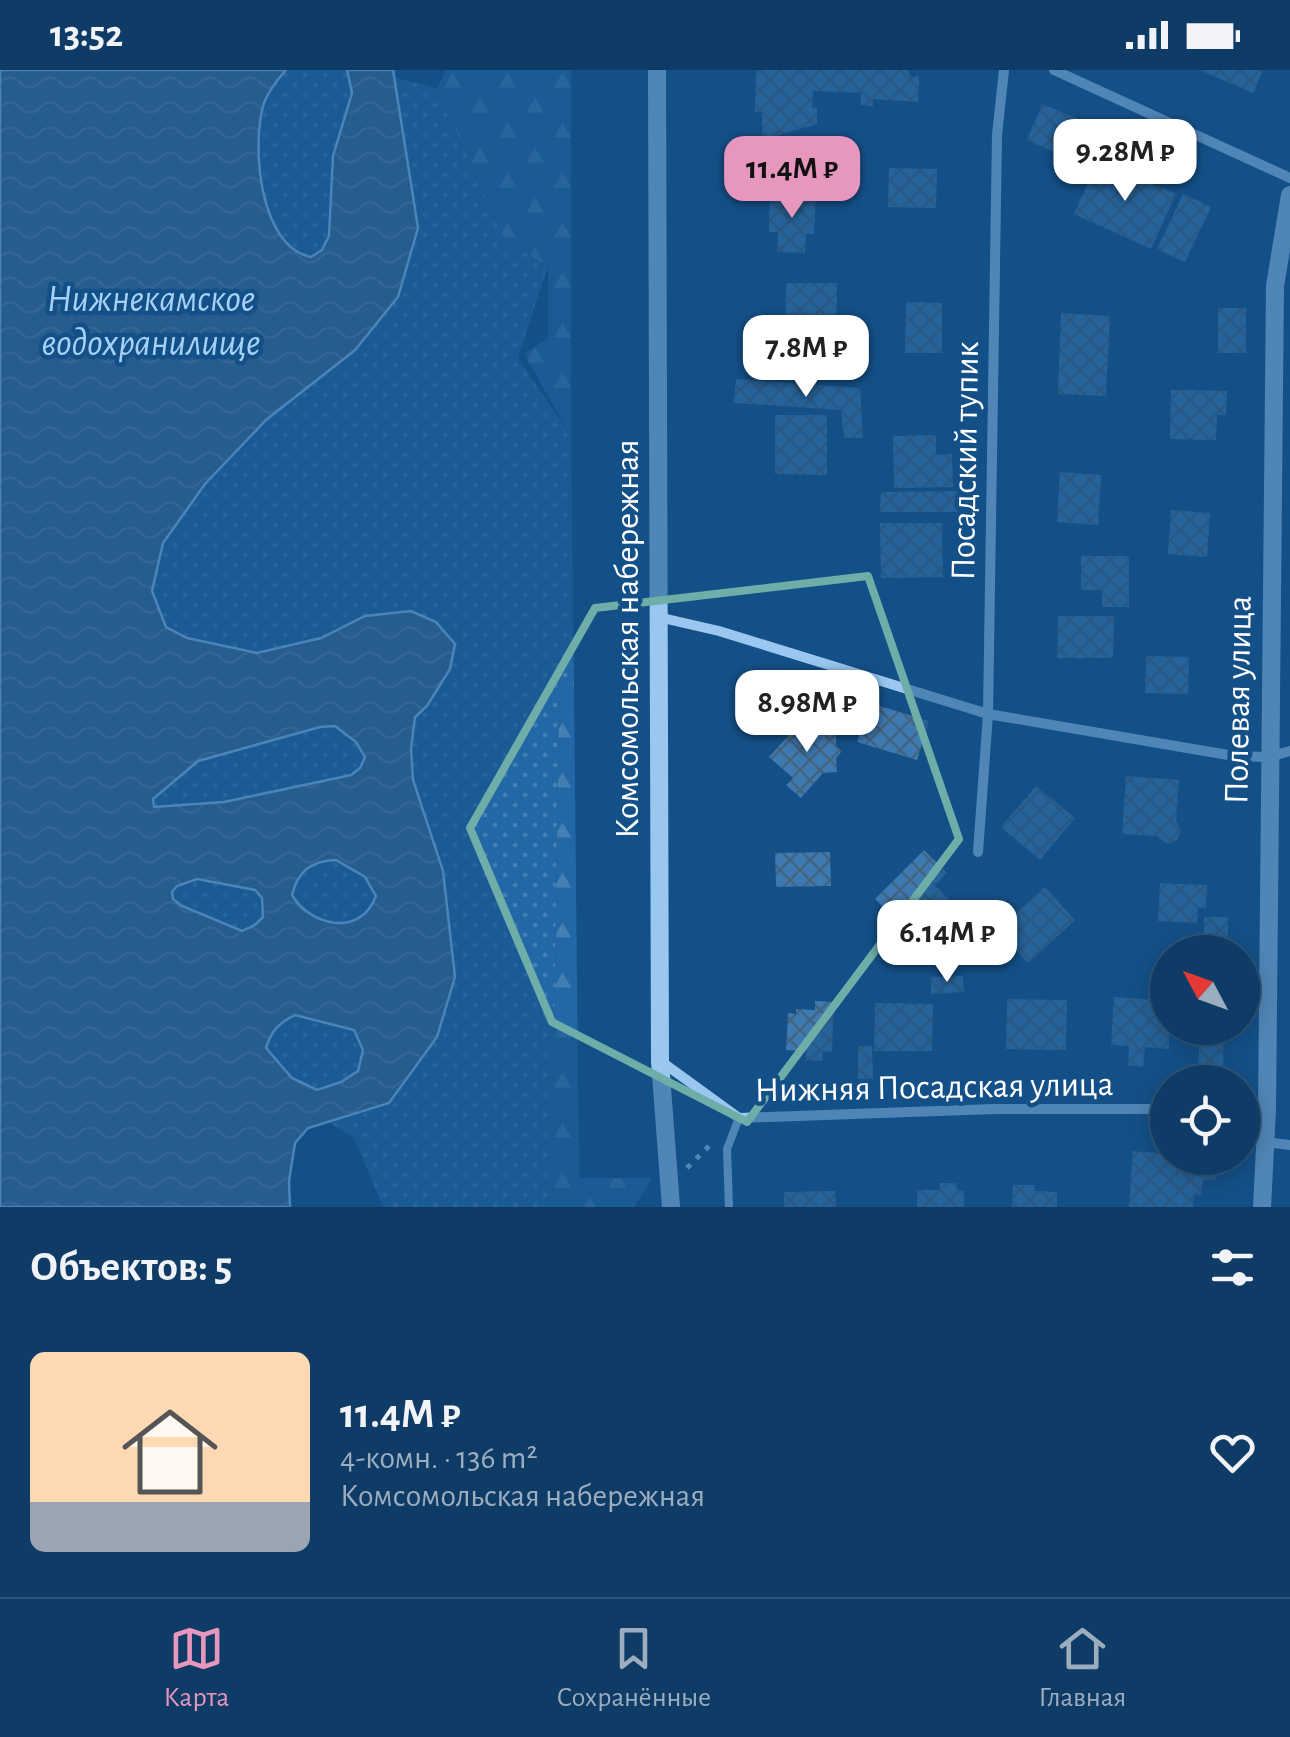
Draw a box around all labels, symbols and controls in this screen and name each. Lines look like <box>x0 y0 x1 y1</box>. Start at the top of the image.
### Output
text: 13:52 <box>50 16 123 54</box>
pin: 9.28M ₽ <box>1033 119 1217 204</box>
text: 9.28M ₽ <box>1076 135 1174 167</box>
pin: 11.4M ₽ <box>700 136 884 221</box>
text: 11.4M ₽ <box>746 152 838 184</box>
water label: Нижнекамское водохранилище <box>42 281 260 363</box>
pin: 7.8M ₽ <box>725 315 887 400</box>
text: 7.8M ₽ <box>765 331 847 363</box>
street label: Посадский тупик <box>946 341 985 581</box>
street label: Комсомольская набережная <box>610 439 645 839</box>
street label: Полевая улица <box>1219 595 1258 805</box>
pin: 8.98M ₽ <box>715 670 899 755</box>
text: 8.98M ₽ <box>757 686 857 718</box>
pin: 6.14M ₽ <box>855 900 1039 985</box>
text: 6.14M ₽ <box>899 916 995 948</box>
north arrow <box>1150 935 1260 1045</box>
map controls <box>1150 935 1260 1175</box>
button: locate <box>1150 1065 1260 1175</box>
street label: Нижняя Посадская улица <box>754 1067 1114 1108</box>
icon: filters <box>1205 1240 1260 1295</box>
text: Объектов: 5 <box>30 1246 232 1288</box>
icon: home <box>110 1392 230 1512</box>
text: 11.4M ₽ <box>340 1393 460 1435</box>
icon: heart <box>1205 1425 1260 1480</box>
text: 4-комн. · 136 m² <box>340 1442 538 1474</box>
text: Комсомольская набережная <box>340 1480 705 1512</box>
tab: Карта <box>164 1621 229 1715</box>
tab: Сохранённые <box>556 1621 711 1715</box>
tab: Главная <box>1038 1621 1126 1715</box>

